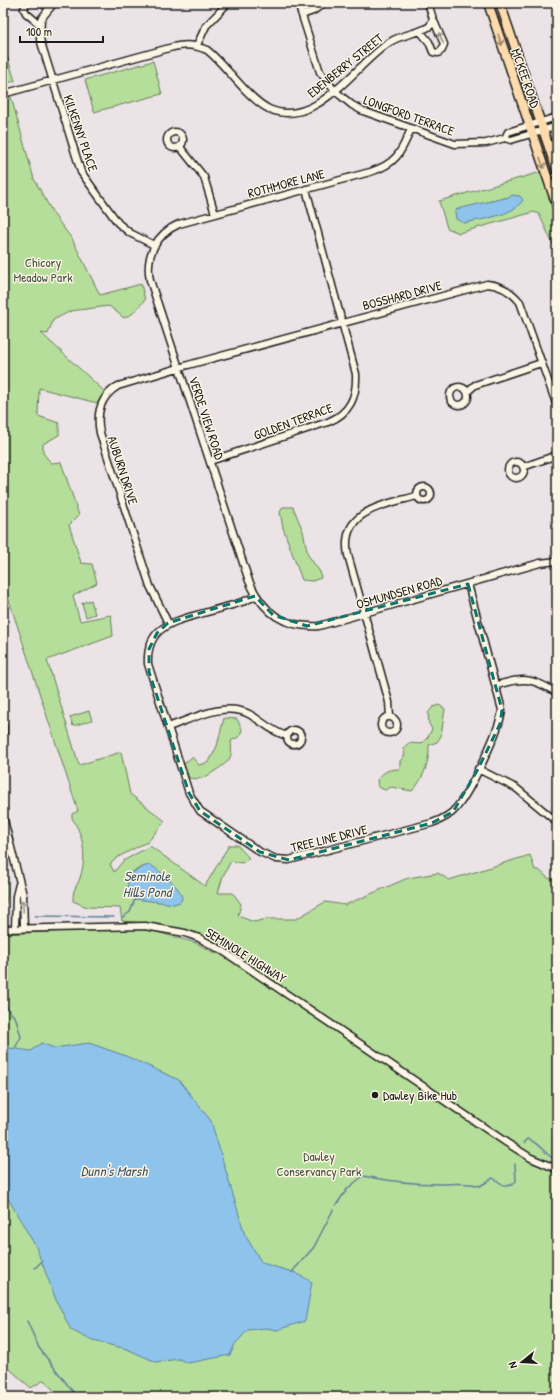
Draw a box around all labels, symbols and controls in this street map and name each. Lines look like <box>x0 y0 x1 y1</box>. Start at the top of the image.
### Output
scale bar <box>20 18 103 44</box>
text: 100 m <box>26 23 52 40</box>
street label: EDENBERRY STREET <box>303 28 388 101</box>
one-way arrow <box>437 33 444 45</box>
one-way arrow <box>497 34 505 46</box>
street label: MCKEE ROAD <box>507 46 545 111</box>
street label: LONGFORD TERRACE <box>361 90 457 140</box>
street label: KILKENNY PLACE <box>59 92 103 174</box>
one-way arrow <box>539 157 547 169</box>
street label: ROTHMORE LANE <box>246 164 327 202</box>
park label: Chicory Meadow Park <box>13 253 73 286</box>
street label: BOSSHARD DRIVE <box>360 276 444 314</box>
street label: VERDE VIEW ROAD <box>185 374 229 463</box>
street label: GOLDEN TERRACE <box>251 398 335 444</box>
street label: AUBURN DRIVE <box>103 433 143 507</box>
street label: OSMUNDSEN ROAD <box>354 571 445 613</box>
street label: TREE LINE DRIVE <box>289 820 369 856</box>
water label: Seminole Hills Pond <box>123 866 174 901</box>
one-way arrow <box>20 900 27 913</box>
street label: SEMINOLE HIGHWAY <box>202 923 290 987</box>
place label: Dawley Bike Hub <box>383 1086 457 1104</box>
marker: Dawley Bike Hub <box>370 1090 380 1100</box>
park label: Dawley Conservancy Park <box>277 1147 362 1180</box>
water label: Dunn's Marsh <box>81 1161 148 1180</box>
north arrow <box>502 1342 542 1382</box>
text: N <box>505 1360 520 1370</box>

